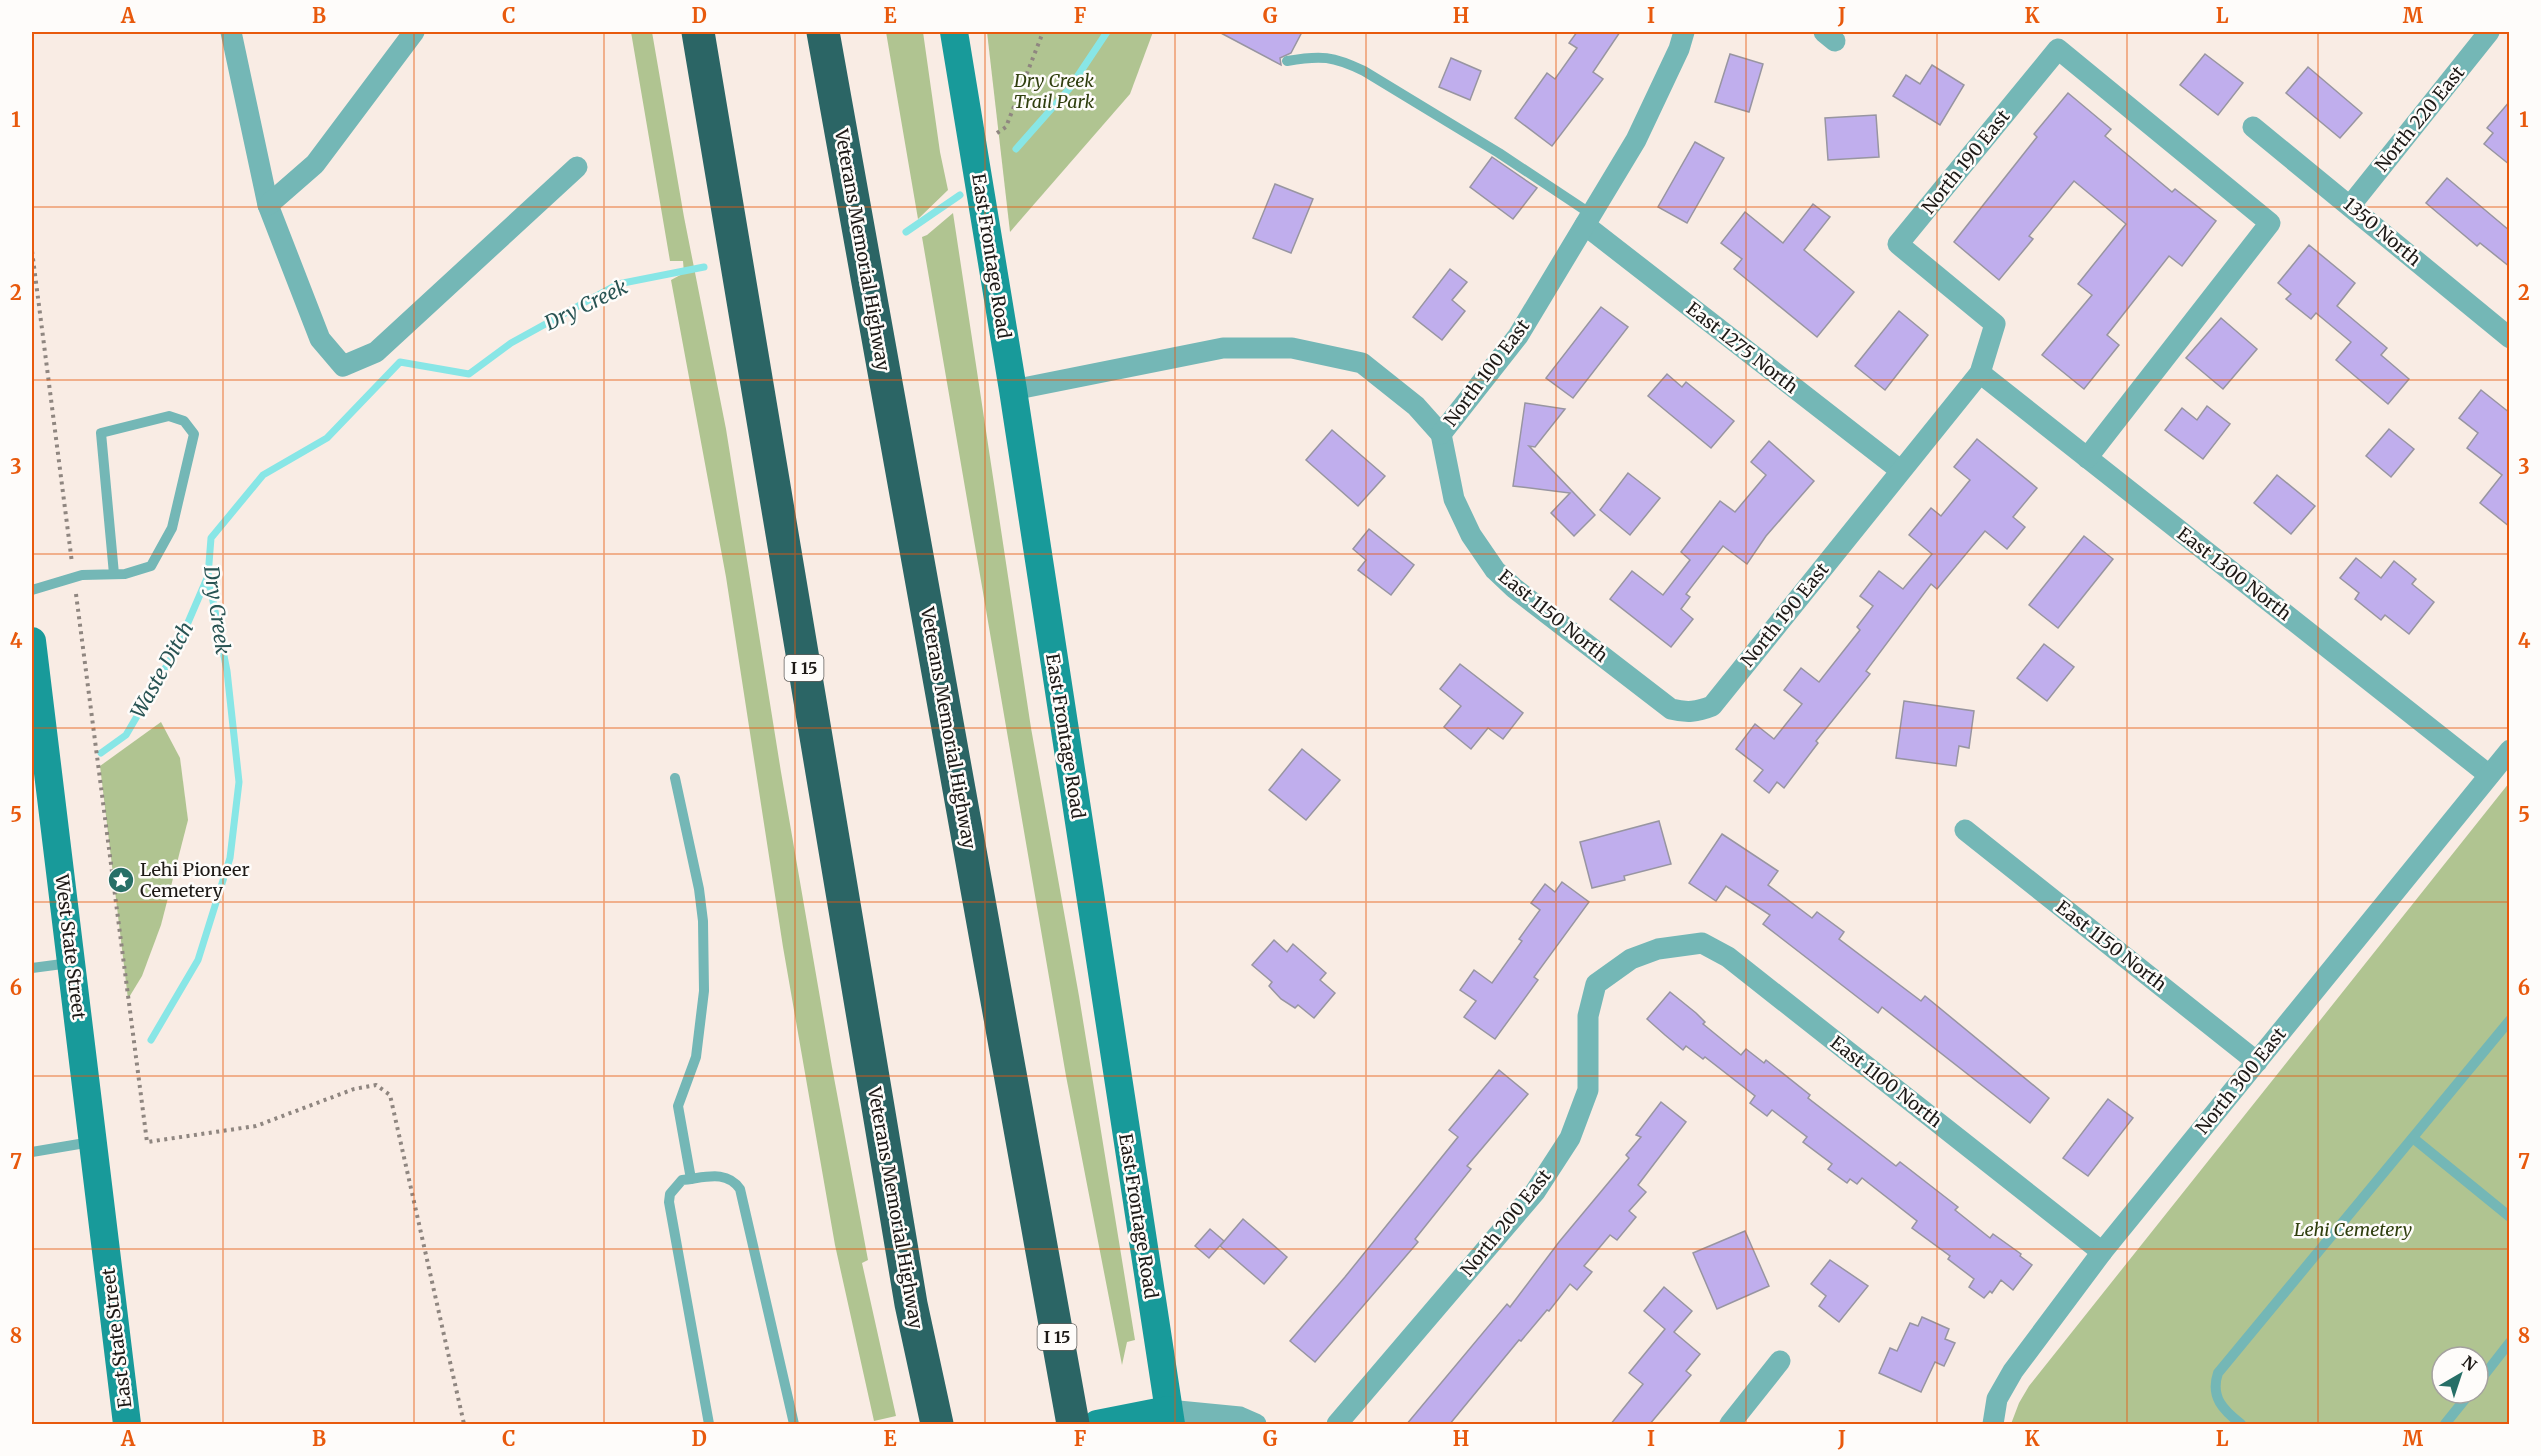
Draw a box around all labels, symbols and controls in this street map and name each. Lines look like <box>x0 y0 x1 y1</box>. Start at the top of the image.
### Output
text: A <box>120 3 136 28</box>
text: B <box>312 3 326 28</box>
text: C <box>502 3 516 28</box>
text: D <box>691 3 707 28</box>
text: E <box>883 3 897 28</box>
text: F <box>1074 3 1087 28</box>
text: G <box>1263 3 1278 28</box>
text: H <box>1453 3 1469 28</box>
text: I <box>1647 3 1655 28</box>
text: J <box>1837 3 1846 28</box>
text: K <box>2025 3 2040 28</box>
text: L <box>2216 3 2229 28</box>
text: M <box>2403 3 2424 28</box>
street label: North 220 East <box>2370 61 2469 176</box>
park label: Dry Creek Trail Park <box>1013 69 1094 113</box>
street label: North 190 East <box>1917 105 2015 218</box>
text: 1 <box>11 107 21 132</box>
text: 1 <box>2519 107 2529 132</box>
street label: Veterans Memorial Highway <box>830 126 895 373</box>
street label: East Frontage Road <box>967 172 1016 340</box>
street label: 1350 North <box>2339 193 2426 271</box>
water label: Dry Creek <box>539 274 631 336</box>
text: 2 <box>10 280 22 305</box>
text: 2 <box>2518 280 2530 305</box>
street label: East 1275 North <box>1682 297 1803 398</box>
street label: North 100 East <box>1439 315 1534 431</box>
text: 3 <box>10 454 22 479</box>
text: 3 <box>2518 454 2530 479</box>
street label: East 1300 North <box>2173 522 2296 625</box>
street label: North 190 East <box>1736 558 1834 671</box>
water label: Dry Creek <box>199 563 236 656</box>
street label: East 1150 North <box>1494 564 1613 667</box>
street label: Veterans Memorial Highway <box>916 604 981 851</box>
water label: Waste Ditch <box>125 617 198 722</box>
text: 4 <box>10 628 23 653</box>
text: 4 <box>2518 628 2531 653</box>
street label: East Frontage Road <box>1041 652 1090 820</box>
road number: I 15 <box>784 655 824 681</box>
text: 5 <box>10 802 22 827</box>
text: 5 <box>2518 802 2530 827</box>
place label: Lehi Pioneer Cemetery <box>140 858 249 902</box>
place icon: Lehi Pioneer Cemetery <box>106 865 136 895</box>
street label: West State Street <box>50 872 91 1021</box>
street label: East 1150 North <box>2051 895 2171 996</box>
text: 6 <box>10 975 22 1000</box>
text: 6 <box>2518 975 2530 1000</box>
street label: North 300 East <box>2191 1023 2291 1139</box>
street label: East 1100 North <box>1826 1031 1947 1132</box>
street label: Veterans Memorial Highway <box>863 1084 928 1331</box>
street label: East Frontage Road <box>1114 1132 1163 1300</box>
text: 7 <box>10 1149 22 1174</box>
text: 7 <box>2518 1149 2530 1174</box>
street label: North 200 East <box>1455 1165 1556 1281</box>
park label: Lehi Cemetery <box>2294 1218 2412 1241</box>
street label: East State Street <box>97 1267 137 1409</box>
text: 8 <box>10 1323 22 1348</box>
text: 8 <box>2518 1323 2530 1348</box>
road number: I 15 <box>1038 1324 1076 1350</box>
north arrow <box>2430 1345 2490 1405</box>
text: N <box>2458 1352 2481 1375</box>
text: A <box>120 1426 136 1451</box>
text: B <box>312 1426 326 1451</box>
text: C <box>502 1426 516 1451</box>
text: D <box>691 1426 707 1451</box>
text: E <box>883 1426 897 1451</box>
text: F <box>1074 1426 1087 1451</box>
text: G <box>1263 1426 1278 1451</box>
text: H <box>1453 1426 1469 1451</box>
text: I <box>1647 1426 1655 1451</box>
text: J <box>1837 1426 1846 1451</box>
text: K <box>2025 1426 2040 1451</box>
text: L <box>2216 1426 2229 1451</box>
text: M <box>2403 1426 2424 1451</box>

